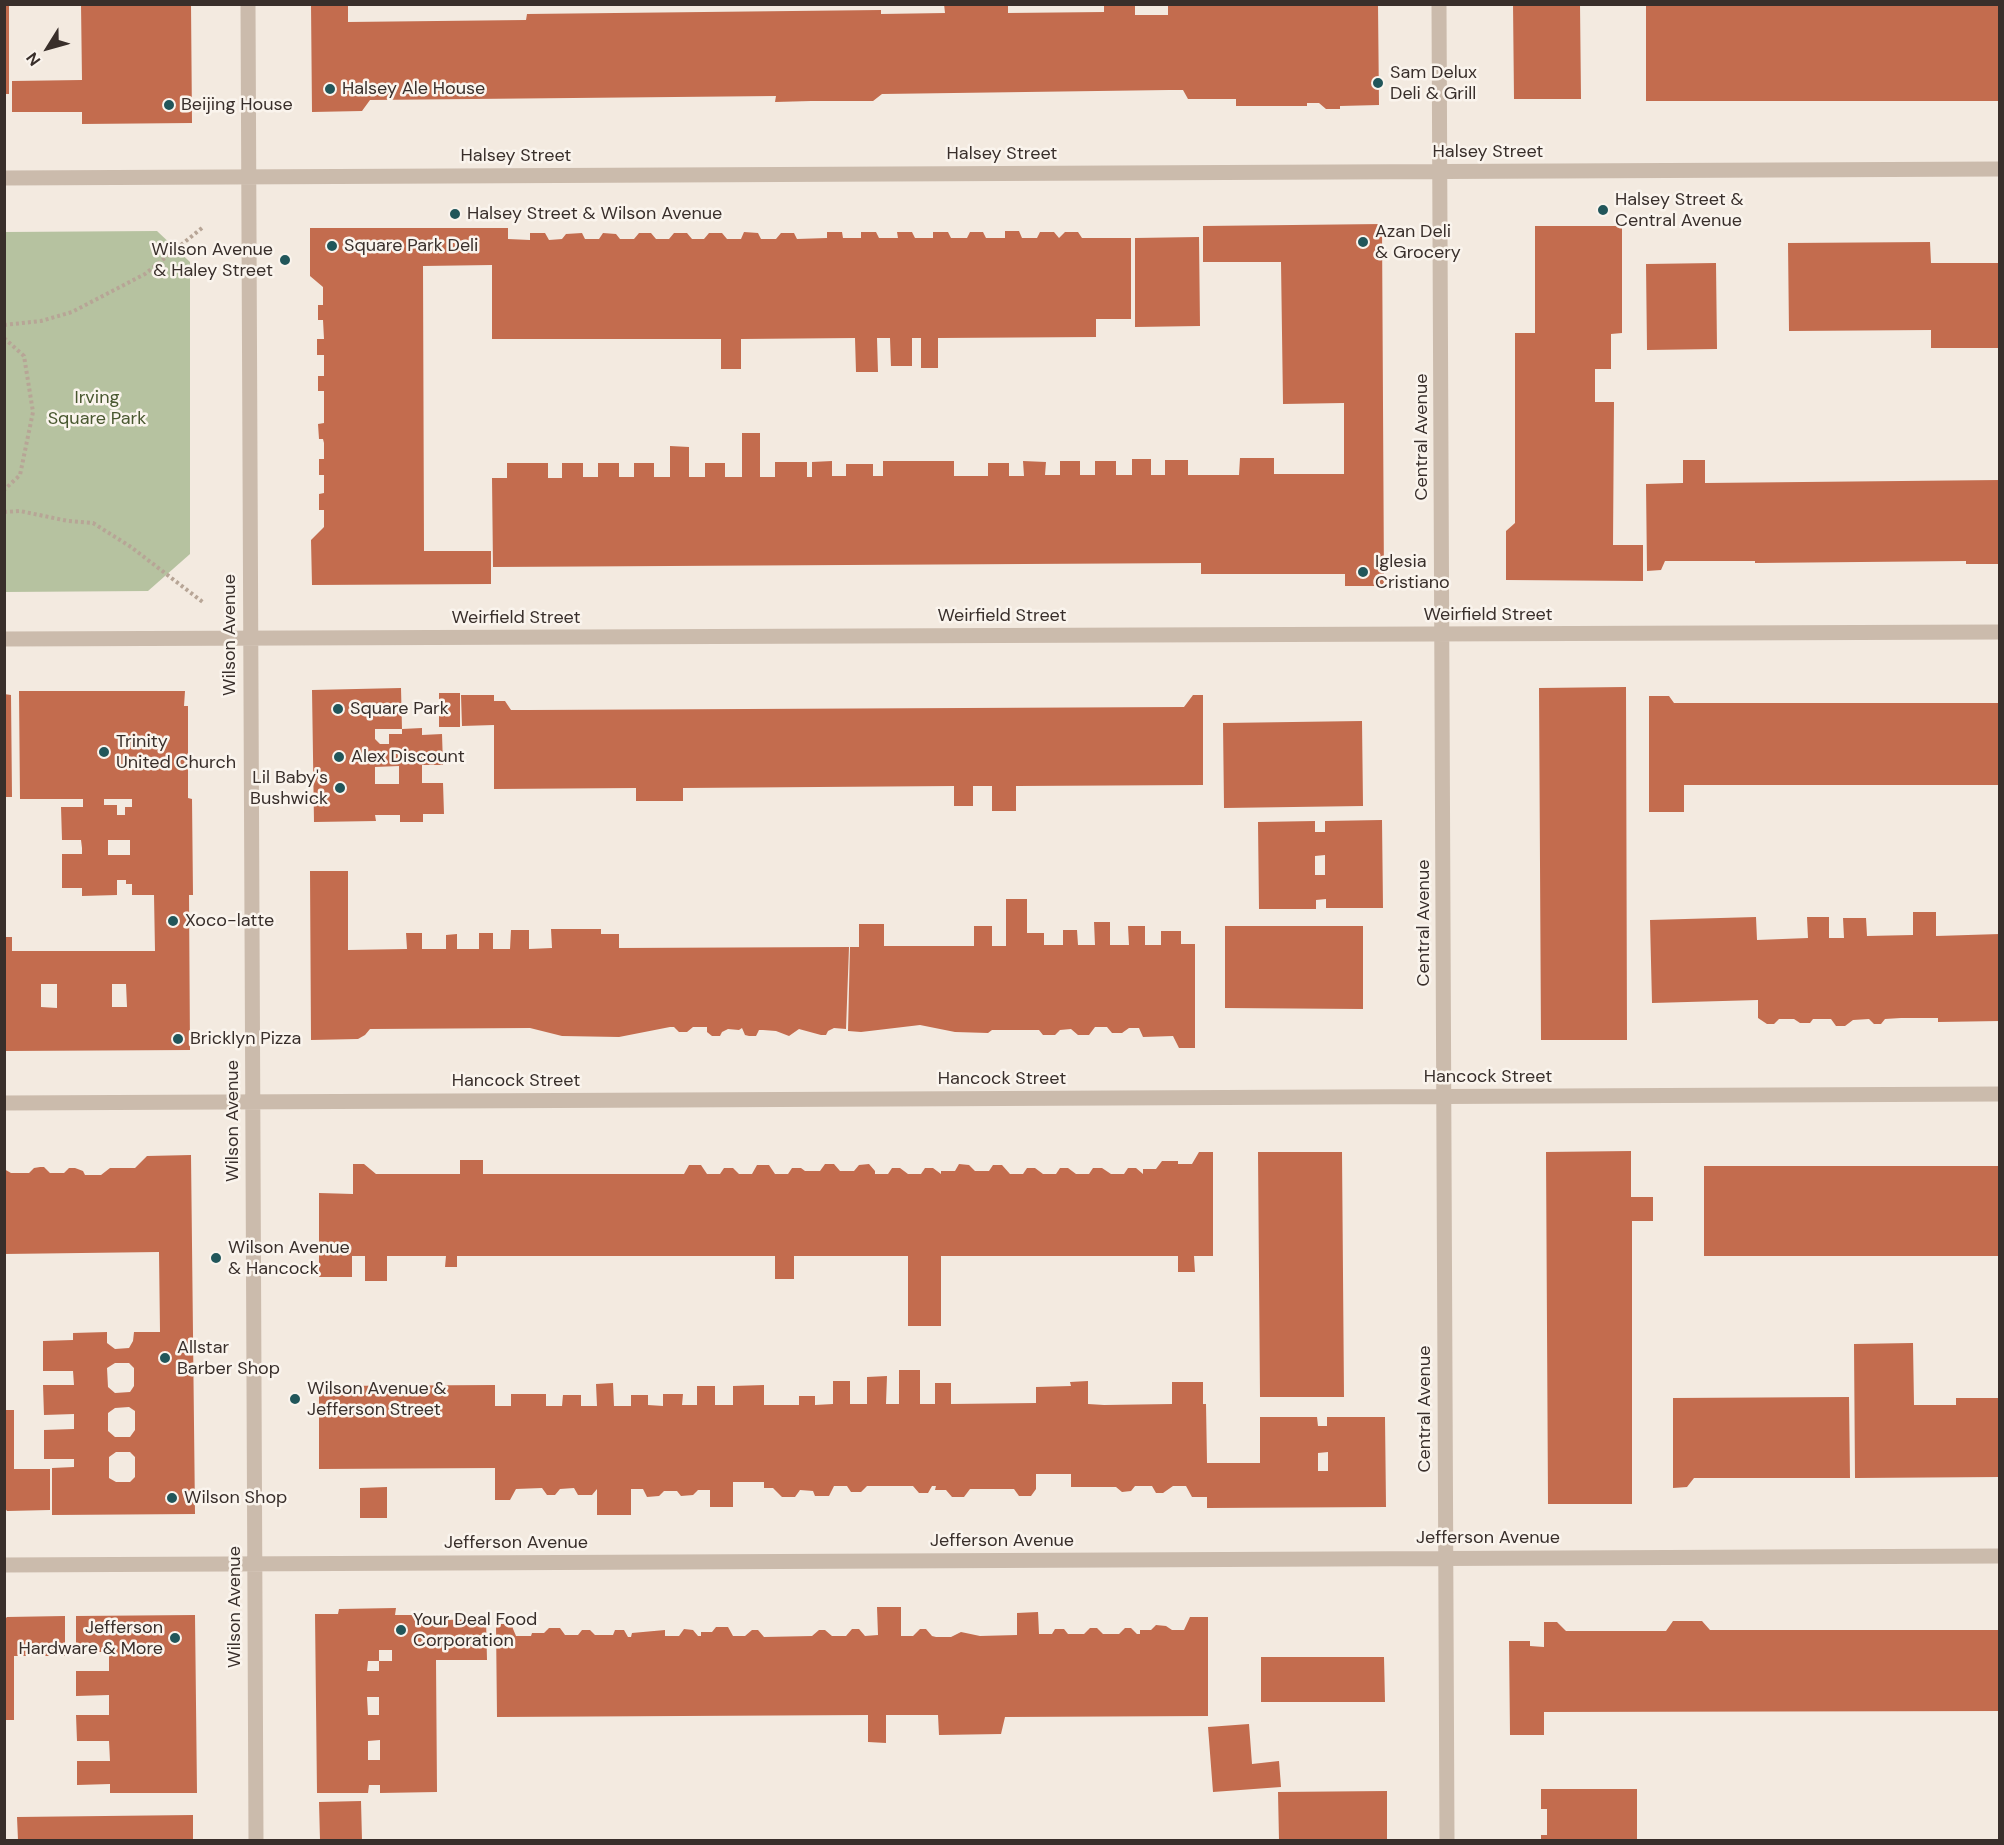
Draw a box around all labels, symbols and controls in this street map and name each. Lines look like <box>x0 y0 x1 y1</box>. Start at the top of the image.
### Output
north arrow <box>18 18 78 78</box>
text: N <box>21 48 45 70</box>
place label: Sam Delux Deli & Grill <box>1390 62 1477 104</box>
marker: Sam Delux Deli & Grill <box>1371 76 1385 90</box>
place label: Halsey Ale House <box>342 78 485 100</box>
marker: Halsey Ale House <box>323 82 337 96</box>
place label: Beijing House <box>181 94 293 116</box>
marker: Beijing House <box>162 98 176 112</box>
street label: Halsey Street <box>1433 141 1543 163</box>
street label: Halsey Street <box>947 143 1057 165</box>
street label: Halsey Street <box>461 145 571 167</box>
place label: Halsey Street & Central Avenue <box>1615 189 1744 232</box>
place label: Halsey Street & Wilson Avenue <box>467 203 722 225</box>
marker: Halsey Street & Central Avenue <box>1596 203 1610 217</box>
marker: Halsey Street & Wilson Avenue <box>448 207 462 221</box>
place label: Azan Deli & Grocery <box>1375 221 1461 264</box>
place label: Square Park Deli <box>344 235 478 257</box>
marker: Azan Deli & Grocery <box>1356 235 1370 249</box>
place label: Wilson Avenue & Haley Street <box>151 239 273 282</box>
marker: Square Park Deli <box>325 239 339 253</box>
marker: Wilson Avenue & Haley Street <box>278 253 292 267</box>
street label: Central Avenue <box>1411 374 1433 500</box>
park label: Irving Square Park <box>48 387 146 430</box>
place label: Iglesia Cristiano <box>1375 551 1450 594</box>
marker: Iglesia Cristiano <box>1356 565 1370 579</box>
street label: Wilson Avenue <box>219 574 241 696</box>
street label: Weirfield Street <box>1423 604 1553 626</box>
street label: Weirfield Street <box>937 605 1067 627</box>
street label: Weirfield Street <box>451 607 581 629</box>
place label: Square Park <box>350 698 449 720</box>
marker: Square Park <box>331 702 345 716</box>
place label: Trinity United Church <box>116 731 236 774</box>
marker: Trinity United Church <box>97 745 111 759</box>
place label: Alex Discount <box>351 746 465 768</box>
marker: Alex Discount <box>332 750 346 764</box>
place label: Lil Baby's Bushwick <box>250 767 328 810</box>
marker: Lil Baby's Bushwick <box>333 781 347 795</box>
street label: Central Avenue <box>1413 860 1435 986</box>
place label: Xoco-latte <box>185 910 274 932</box>
marker: Xoco-latte <box>166 914 180 928</box>
place label: Bricklyn Pizza <box>190 1028 301 1050</box>
marker: Bricklyn Pizza <box>171 1032 185 1046</box>
street label: Wilson Avenue <box>222 1060 244 1182</box>
street label: Hancock Street <box>1424 1066 1552 1088</box>
street label: Hancock Street <box>938 1068 1066 1090</box>
street label: Hancock Street <box>452 1070 580 1092</box>
place label: Wilson Avenue & Hancock <box>228 1237 350 1280</box>
marker: Wilson Avenue & Hancock <box>209 1251 223 1265</box>
place label: Allstar Barber Shop <box>177 1337 280 1380</box>
street label: Central Avenue <box>1414 1346 1436 1472</box>
marker: Allstar Barber Shop <box>158 1351 172 1365</box>
place label: Wilson Avenue & Jefferson Street <box>307 1378 447 1420</box>
marker: Wilson Avenue & Jefferson Street <box>288 1392 302 1406</box>
place label: Wilson Shop <box>184 1487 287 1509</box>
marker: Wilson Shop <box>165 1491 179 1505</box>
street label: Jefferson Avenue <box>1416 1527 1560 1549</box>
street label: Jefferson Avenue <box>930 1530 1074 1552</box>
street label: Jefferson Avenue <box>444 1532 588 1554</box>
street label: Wilson Avenue <box>224 1546 246 1668</box>
place label: Your Deal Food Corporation <box>413 1609 537 1652</box>
place label: Jefferson Hardware & More <box>18 1617 163 1660</box>
marker: Your Deal Food Corporation <box>394 1623 408 1637</box>
marker: Jefferson Hardware & More <box>168 1631 182 1645</box>

